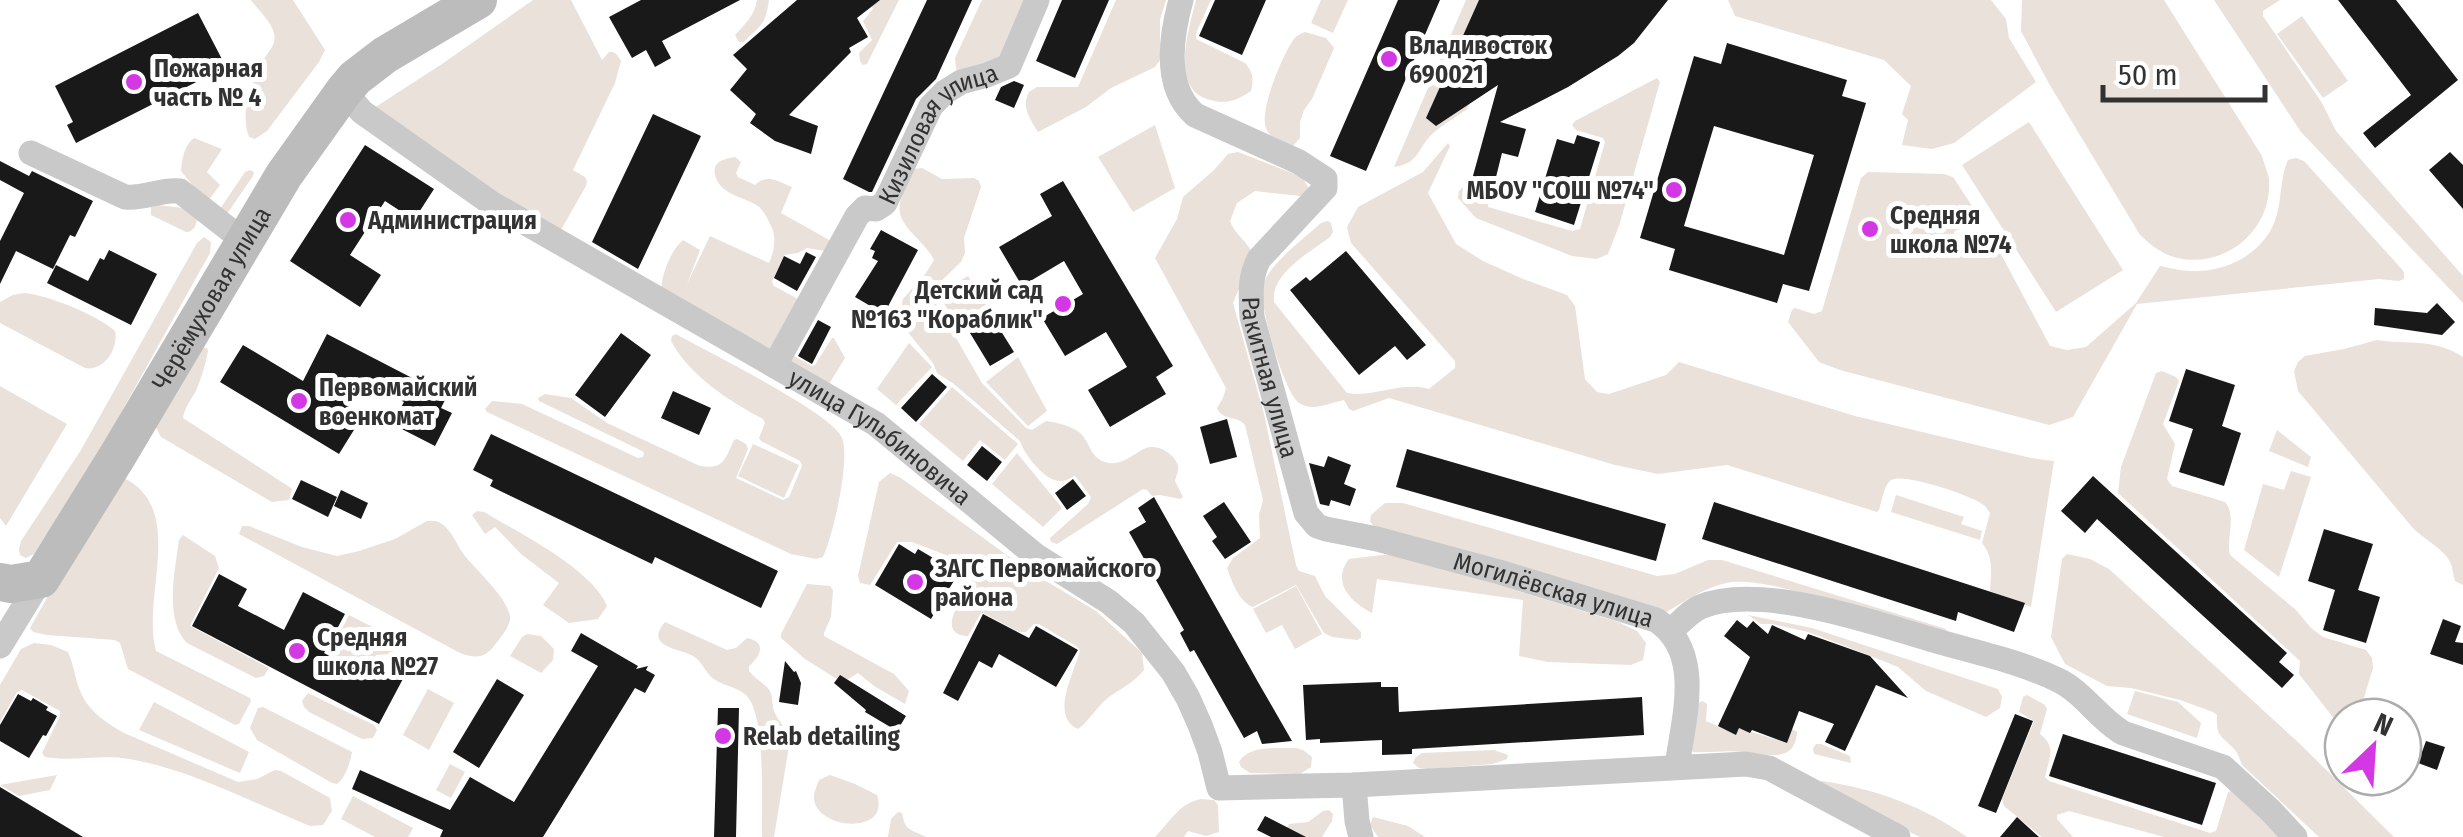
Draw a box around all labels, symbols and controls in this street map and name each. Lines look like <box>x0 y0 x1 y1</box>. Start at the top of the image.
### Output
place label: Владивосток 690021 <box>1409 31 1548 90</box>
scale bar <box>2103 40 2266 102</box>
marker: Владивосток 690021 <box>1378 48 1400 70</box>
place label: Пожарная часть № 4 <box>154 54 263 113</box>
text: 50 m <box>2118 57 2178 93</box>
street label: Кизиловая улица <box>872 58 1003 210</box>
marker: Пожарная часть № 4 <box>123 71 145 93</box>
place label: МБОУ "СОШ №74" <box>1466 176 1654 206</box>
marker: МБОУ "СОШ №74" <box>1663 179 1685 201</box>
place label: Средняя школа №74 <box>1890 201 2012 260</box>
street label: Черёмуховая улица <box>146 202 278 395</box>
place label: Администрация <box>367 206 537 236</box>
marker: Администрация <box>337 209 359 231</box>
marker: Средняя школа №74 <box>1859 218 1881 240</box>
place label: Детский сад №163 "Кораблик" <box>851 276 1043 335</box>
marker: Детский сад №163 "Кораблик" <box>1052 293 1074 315</box>
street label: Ракитная улица <box>1235 296 1304 462</box>
street label: улица Гульбиновича <box>783 363 977 512</box>
place label: Первомайский военкомат <box>319 373 477 432</box>
marker: Первомайский военкомат <box>288 390 310 412</box>
street label: Могилёвская улица <box>1450 546 1657 634</box>
place label: ЗАГС Первомайского района <box>934 554 1156 613</box>
marker: ЗАГС Первомайского района <box>904 571 926 593</box>
place label: Средняя школа №27 <box>317 623 439 682</box>
marker: Средняя школа №27 <box>286 640 308 662</box>
north arrow <box>2323 697 2423 797</box>
text: N <box>2369 706 2398 743</box>
place label: Relab detailing <box>743 722 900 752</box>
marker: Relab detailing <box>712 725 734 747</box>

